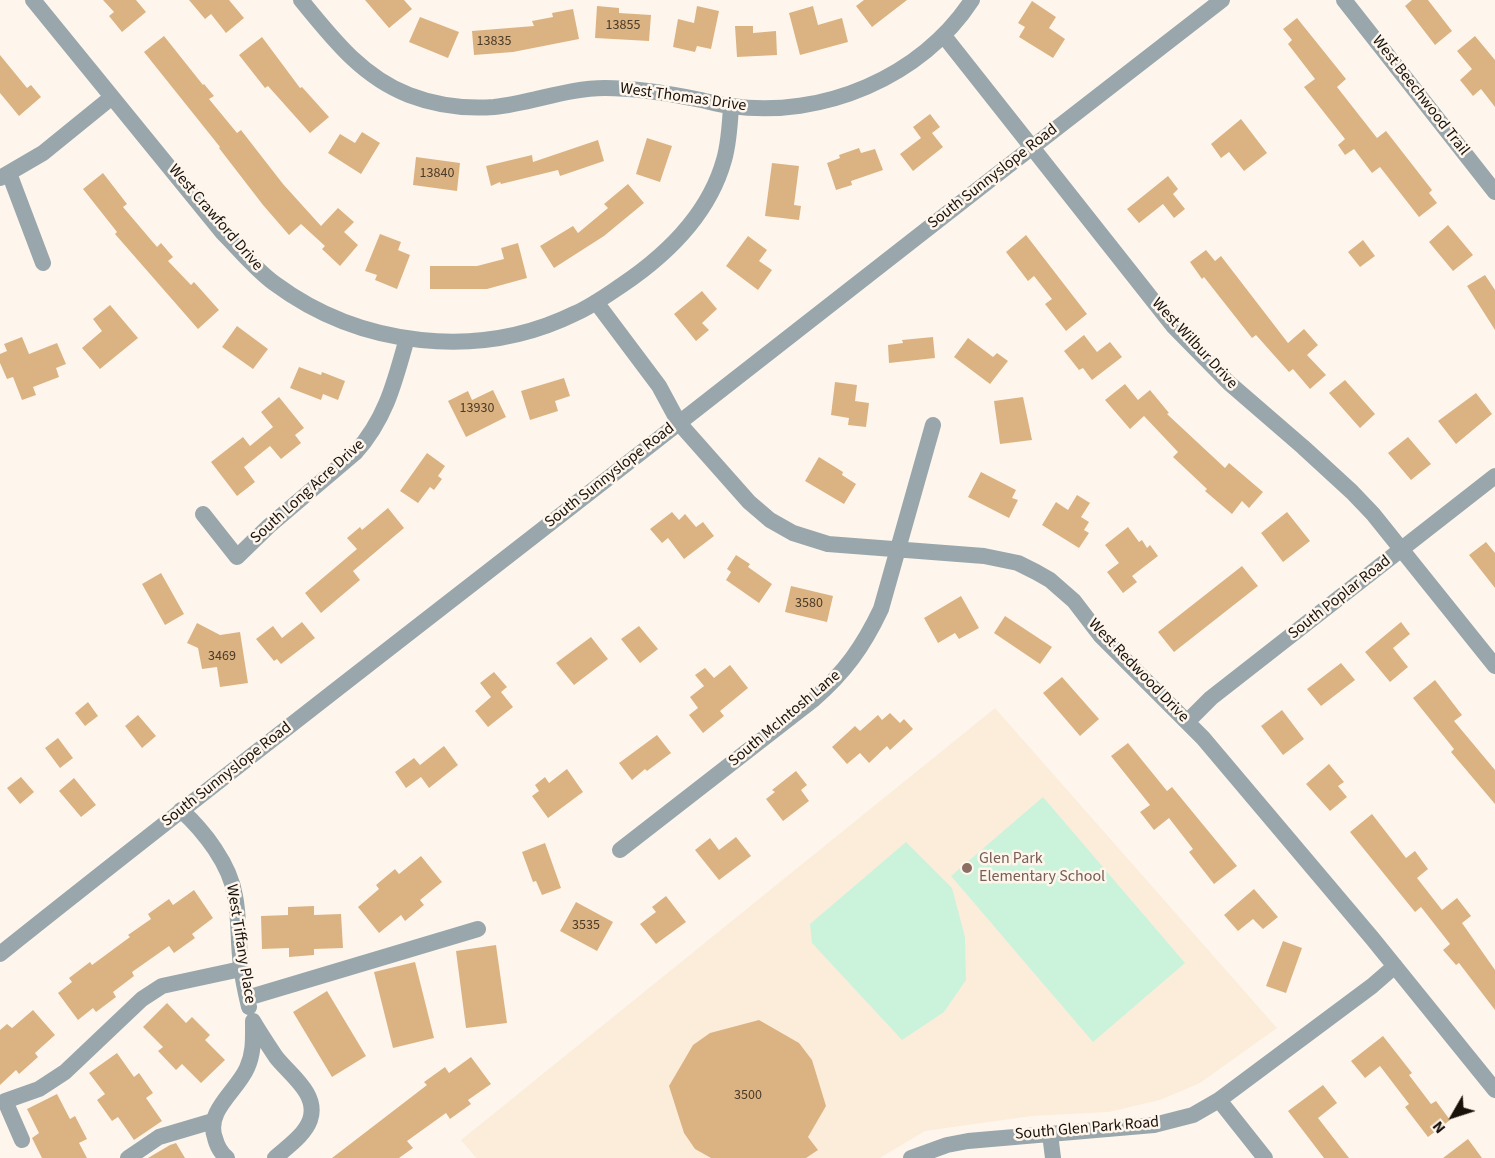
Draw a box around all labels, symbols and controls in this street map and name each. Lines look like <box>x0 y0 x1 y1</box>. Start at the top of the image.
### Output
house number: 13855 <box>606 18 640 34</box>
street label: West Beechwood Trail <box>1367 32 1473 160</box>
house number: 13835 <box>477 34 511 50</box>
street label: West Thomas Drive <box>619 80 747 116</box>
street label: South Sunnyslope Road <box>924 120 1062 234</box>
street label: West Crawford Drive <box>164 161 266 275</box>
house number: 13840 <box>420 166 454 182</box>
street label: West Wilbur Drive <box>1147 295 1241 393</box>
house number: 13930 <box>460 401 494 417</box>
street label: South Sunnyslope Road <box>541 419 679 533</box>
street label: South Long Acre Drive <box>247 436 369 548</box>
street label: South Poplar Road <box>1285 552 1395 644</box>
house number: 3580 <box>795 596 823 612</box>
street label: West Redwood Drive <box>1084 615 1192 727</box>
house number: 3469 <box>208 649 236 665</box>
street label: South McIntosh Lane <box>725 667 845 771</box>
street label: South Sunnyslope Road <box>158 718 296 832</box>
place label: Glen Park Elementary School <box>979 849 1105 887</box>
marker: Glen Park Elementary School <box>960 861 974 875</box>
street label: West Tiffany Place <box>221 883 259 1005</box>
house number: 3535 <box>572 918 600 934</box>
north arrow <box>1423 1086 1483 1146</box>
house number: 3500 <box>734 1088 762 1104</box>
street label: South Glen Park Road <box>1014 1113 1160 1145</box>
text: N <box>1427 1116 1451 1138</box>

